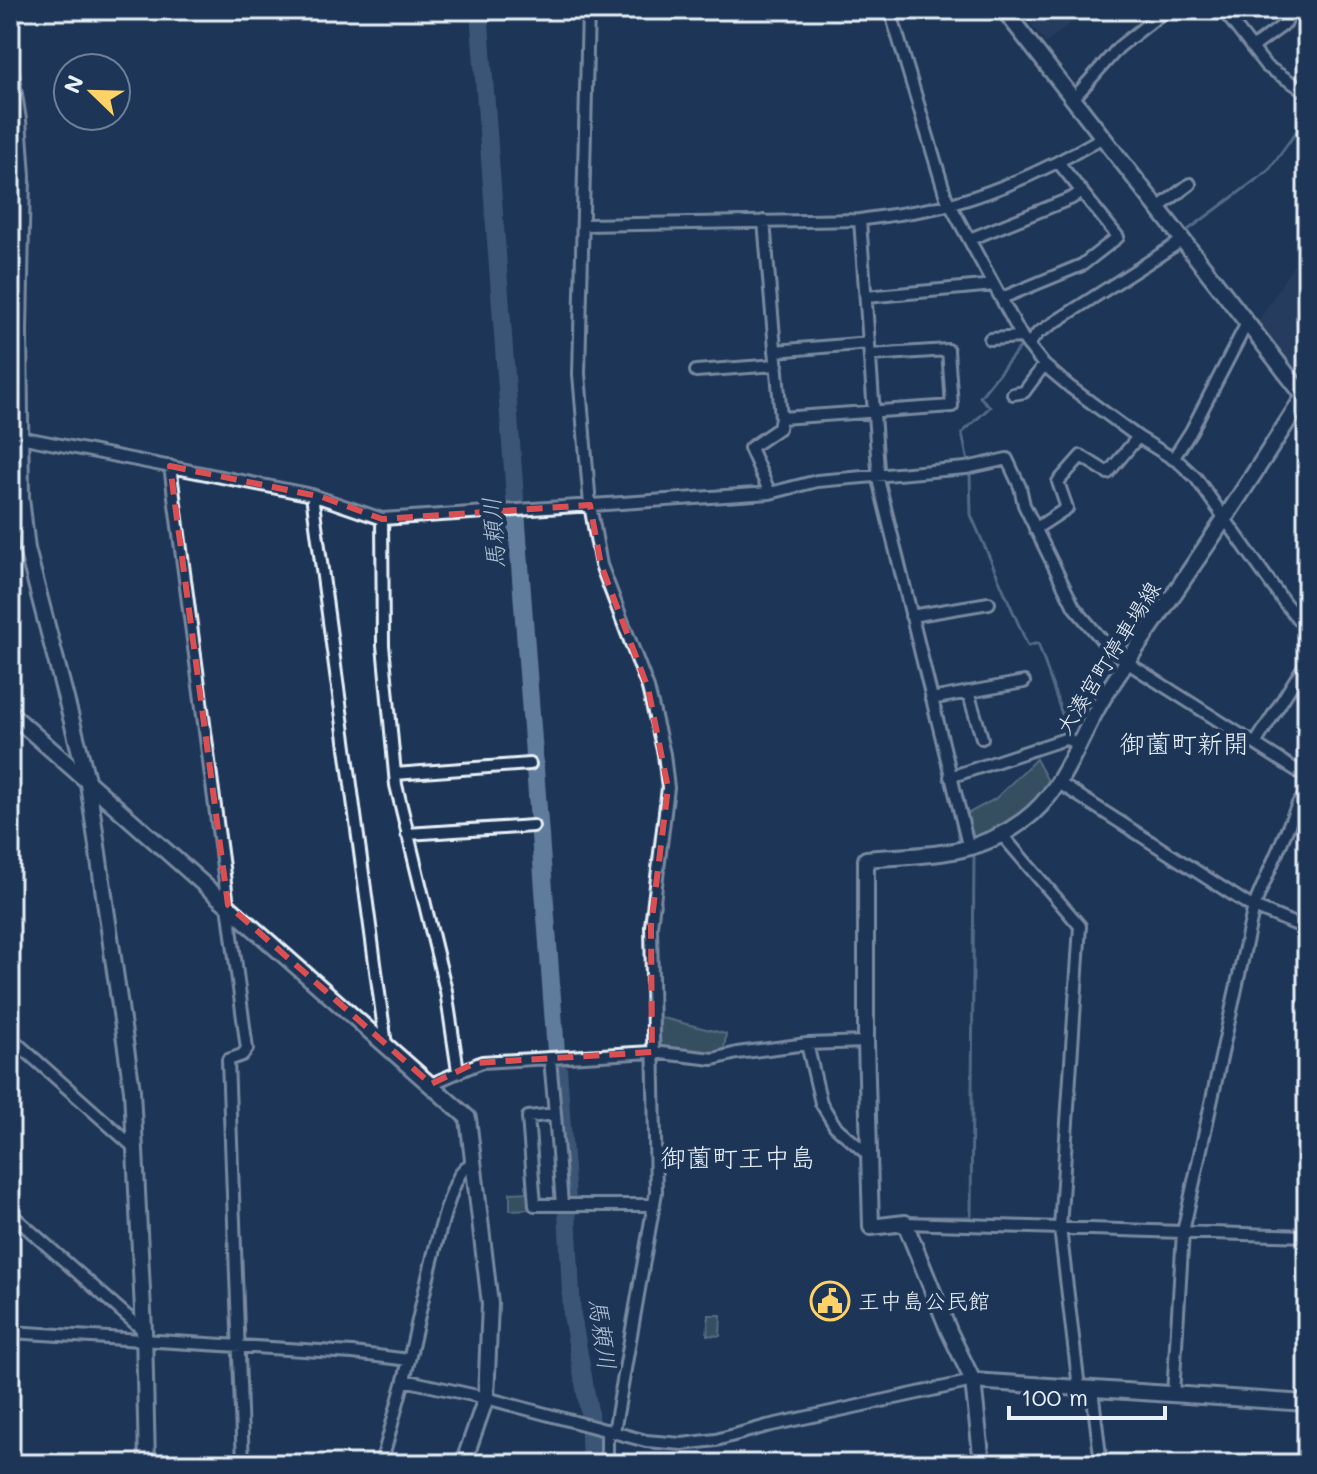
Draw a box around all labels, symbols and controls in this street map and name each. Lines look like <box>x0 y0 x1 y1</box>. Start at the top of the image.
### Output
north arrow <box>52 52 132 132</box>
text: N <box>57 71 90 97</box>
water label: 馬頼川 <box>475 496 510 570</box>
street label: 大湊宮町停車場線 <box>1049 575 1167 740</box>
district label: 御薗町新開 <box>1119 726 1249 760</box>
district label: 御薗町王中島 <box>660 1140 816 1174</box>
public building icon: 王中島公民館 <box>809 1280 851 1322</box>
place label: 王中島公民館 <box>858 1286 990 1315</box>
water label: 馬頼川 <box>583 1296 624 1372</box>
scale bar <box>1009 1370 1165 1420</box>
text: 100 m <box>1021 1381 1088 1412</box>

